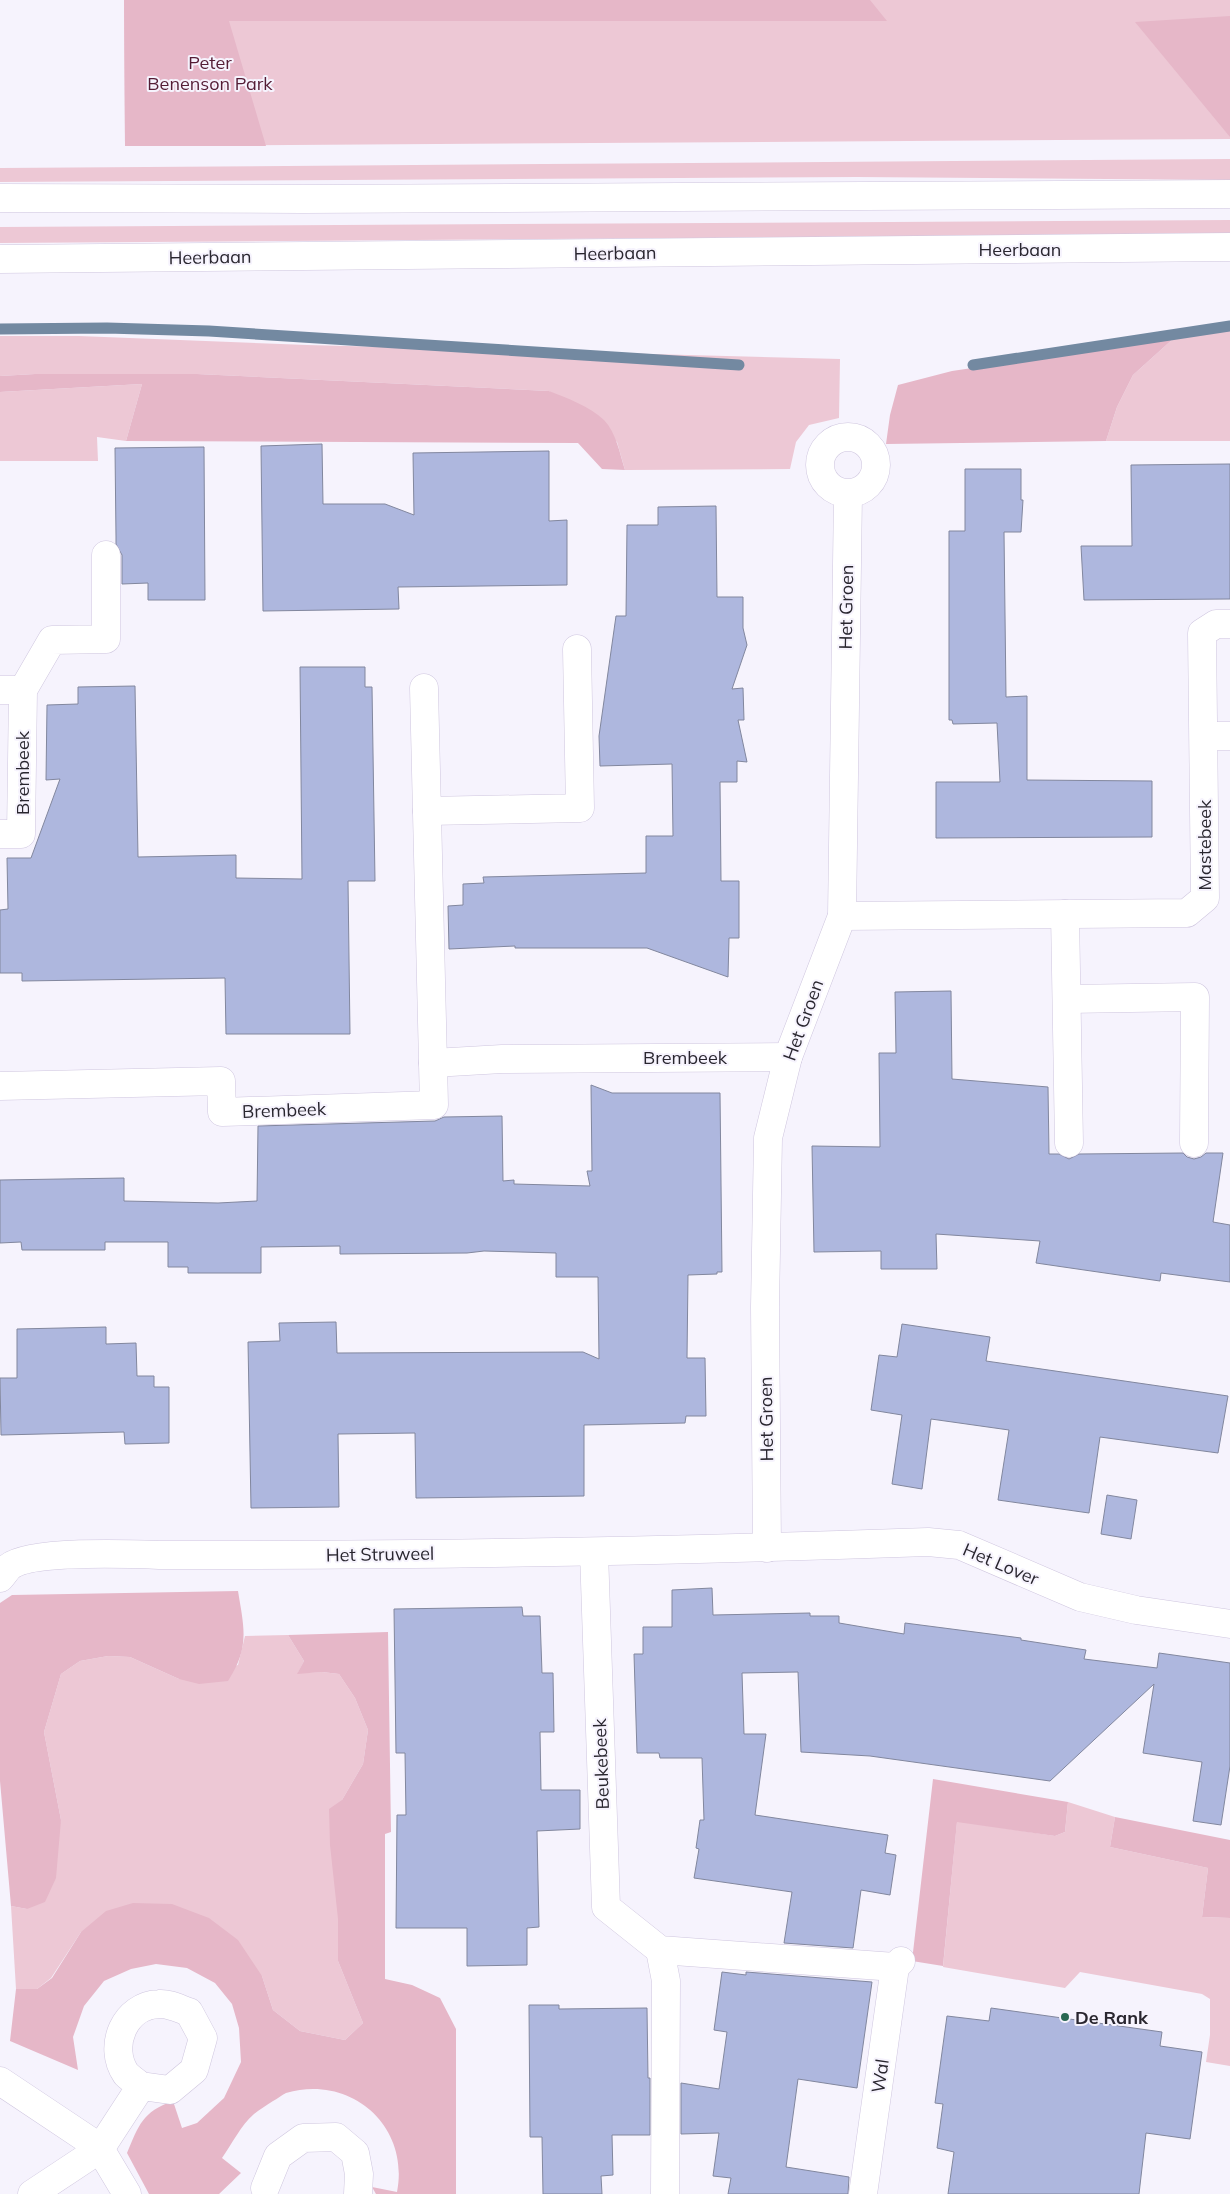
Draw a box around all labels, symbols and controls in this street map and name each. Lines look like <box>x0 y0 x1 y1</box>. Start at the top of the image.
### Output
park label: Peter Benenson Park <box>147 51 273 95</box>
street label: Heerbaan <box>979 238 1061 261</box>
street label: Heerbaan <box>573 241 657 265</box>
street label: Heerbaan <box>168 245 252 269</box>
street label: Het Groen <box>834 564 858 650</box>
street label: Brembeek <box>11 730 34 815</box>
street label: Mastebeek <box>1193 799 1216 890</box>
street label: Het Groen <box>778 976 828 1064</box>
street label: Brembeek <box>643 1046 728 1069</box>
street label: Brembeek <box>242 1097 327 1123</box>
street label: Het Groen <box>754 1376 778 1462</box>
street label: Het Lover <box>960 1538 1043 1590</box>
street label: Het Struweel <box>326 1542 434 1566</box>
street label: Beukebeek <box>588 1717 614 1810</box>
place label: De Rank <box>1075 2006 1149 2029</box>
marker: De Rank <box>1059 2011 1071 2023</box>
street label: Wal <box>866 2058 894 2094</box>

